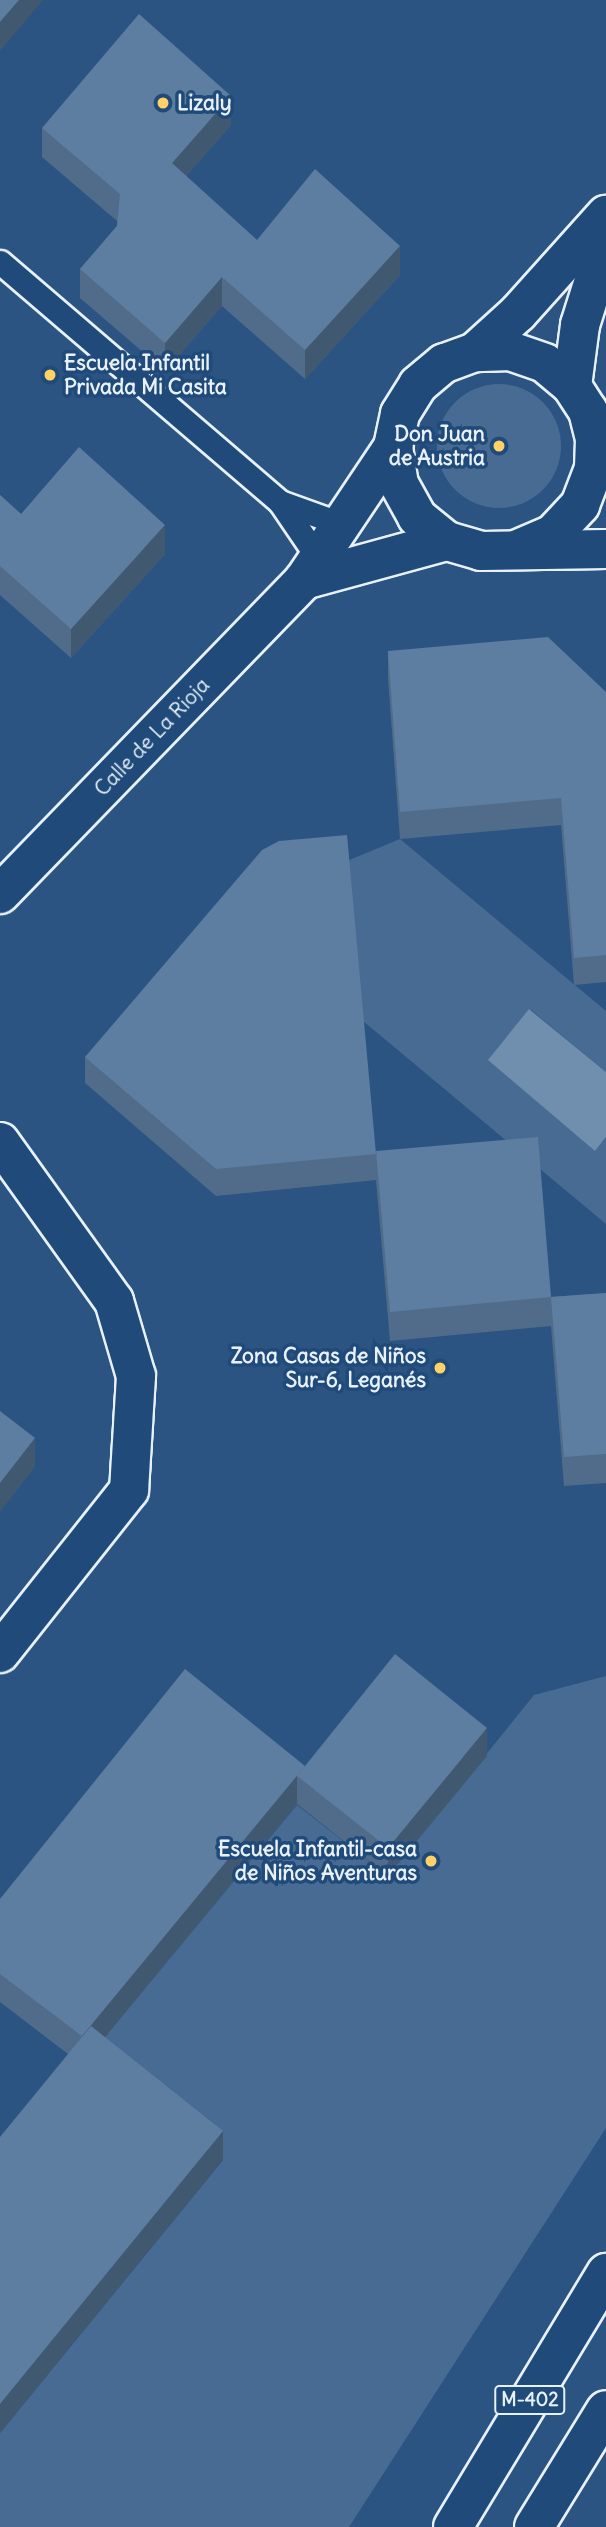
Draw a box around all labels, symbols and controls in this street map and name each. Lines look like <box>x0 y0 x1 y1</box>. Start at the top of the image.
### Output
place label: Lizaly <box>177 90 232 116</box>
marker: Lizaly <box>155 95 171 111</box>
place label: Escuela Infantil Privada Mi Casita <box>64 350 227 400</box>
marker: Escuela Infantil Privada Mi Casita <box>42 367 58 383</box>
place label: Don Juan de Austria <box>389 421 485 471</box>
marker: Don Juan de Austria <box>491 438 507 454</box>
street label: Calle de La Rioja <box>89 673 215 801</box>
place label: Zona Casas de Niños Sur-6, Leganés <box>231 1343 426 1393</box>
marker: Zona Casas de Niños Sur-6, Leganés <box>432 1360 448 1376</box>
place label: Escuela Infantil-casa de Niños Aventuras <box>218 1836 417 1886</box>
marker: Escuela Infantil-casa de Niños Aventuras <box>423 1853 439 1869</box>
road number: M-402 <box>493 2384 567 2416</box>

